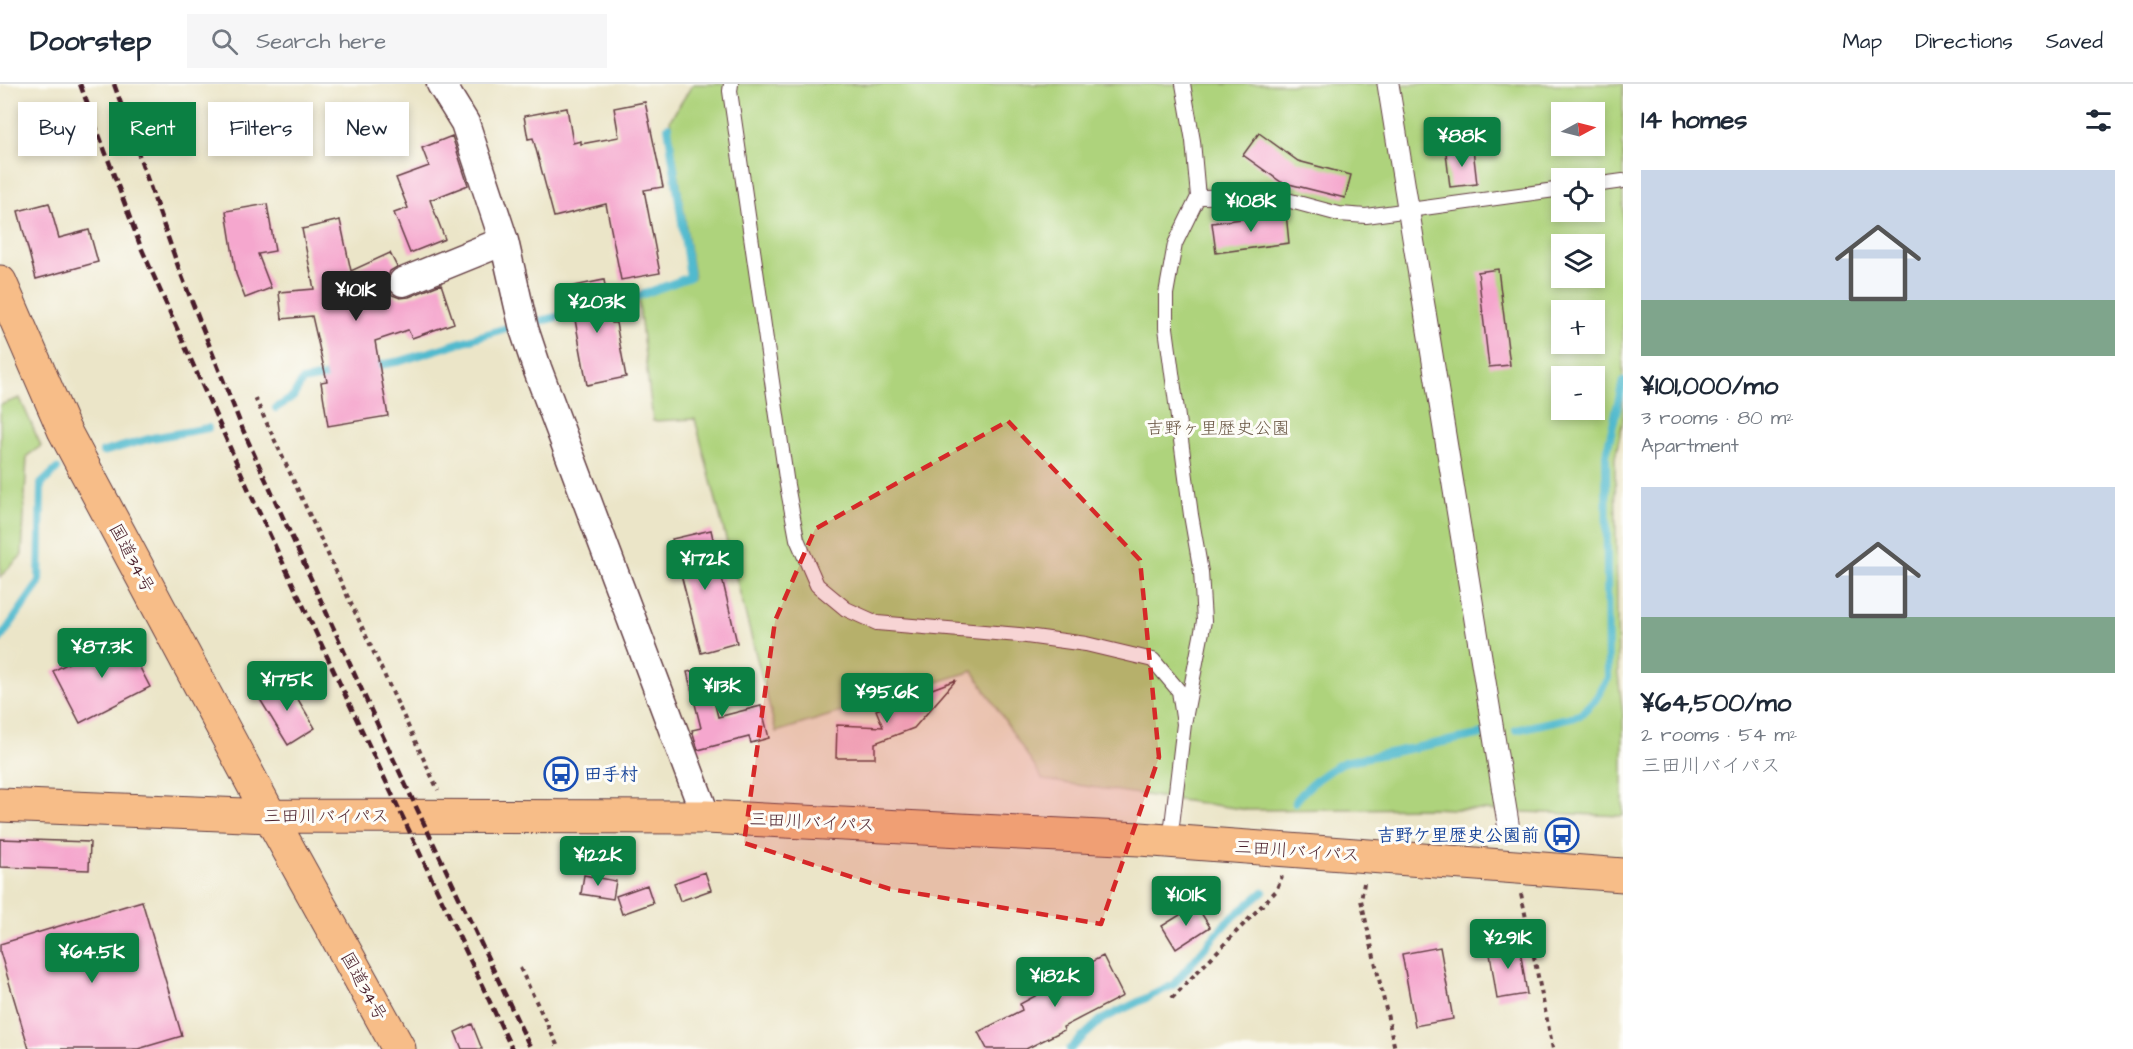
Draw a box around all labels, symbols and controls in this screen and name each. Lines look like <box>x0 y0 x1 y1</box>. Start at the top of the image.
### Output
search box <box>187 14 607 68</box>
text: Doorstep <box>30 22 151 61</box>
icon: search <box>208 25 241 58</box>
text: Search here <box>256 26 386 57</box>
text: Map <box>1842 27 1882 56</box>
text: Directions <box>1915 27 2013 56</box>
text: Saved <box>2046 27 2103 56</box>
chip: Buy <box>18 102 97 156</box>
chip: Rent <box>109 102 196 156</box>
chip: Filters <box>208 102 313 156</box>
chip: New <box>325 102 409 156</box>
north arrow <box>1551 102 1605 156</box>
map controls <box>1551 102 1605 420</box>
text: 14 homes <box>1641 102 1747 138</box>
icon: filters <box>2082 104 2115 137</box>
pin: ¥88K <box>1426 117 1498 168</box>
text: ¥88K <box>1438 122 1486 150</box>
button: locate <box>1551 168 1605 222</box>
pin: ¥108K <box>1209 182 1293 233</box>
text: ¥108K <box>1226 187 1276 215</box>
icon: home <box>1824 209 1932 317</box>
button: layers <box>1551 234 1605 288</box>
pin: ¥101K <box>314 271 398 322</box>
text: ¥101K <box>336 276 376 304</box>
pin: ¥203K <box>555 283 639 334</box>
text: ¥203K <box>568 288 626 316</box>
button: + <box>1551 300 1605 354</box>
button: − <box>1551 366 1605 420</box>
text: ¥101,000/mo <box>1641 368 1778 404</box>
text: 3 rooms · 80 m² <box>1641 404 1794 432</box>
park label: 吉野ヶ里歴史公園 <box>1146 416 1290 441</box>
text: Apartment <box>1641 432 1739 460</box>
street label: 国道34号 <box>103 519 160 597</box>
icon: home <box>1824 526 1932 634</box>
pin: ¥172K <box>663 540 747 591</box>
text: ¥172K <box>680 545 730 573</box>
pin: ¥87.3K <box>53 628 151 679</box>
text: ¥87.3K <box>71 633 133 661</box>
pin: ¥175K <box>245 661 329 712</box>
text: ¥175K <box>261 666 313 694</box>
pin: ¥113K <box>680 667 764 718</box>
text: ¥113K <box>703 672 741 700</box>
pin: ¥95.6K <box>838 673 936 724</box>
text: ¥95.6K <box>855 678 919 706</box>
text: ¥64,500/mo <box>1641 685 1791 721</box>
text: 2 rooms · 54 m² <box>1641 721 1797 749</box>
text: 三田川バイパス <box>1641 752 1781 780</box>
bus stop icon: 田手村 <box>543 756 579 792</box>
place label: 田手村 <box>584 762 638 787</box>
street label: 三田川バイパス <box>263 804 389 829</box>
street label: 三田川バイパス <box>749 807 875 838</box>
bus stop icon: 吉野ケ里歴史公園前 <box>1544 817 1580 853</box>
place label: 吉野ケ里歴史公園前 <box>1377 823 1539 848</box>
street label: 三田川バイパス <box>1233 835 1361 868</box>
pin: ¥122K <box>556 836 640 887</box>
text: ¥122K <box>574 841 622 869</box>
pin: ¥101K <box>1144 876 1228 927</box>
text: ¥101K <box>1166 881 1206 909</box>
pin: ¥291K <box>1466 919 1550 970</box>
text: ¥291K <box>1484 924 1532 952</box>
pin: ¥64.5K <box>43 933 141 984</box>
text: ¥64.5K <box>59 938 125 966</box>
street label: 国道34号 <box>334 947 393 1025</box>
pin: ¥182K <box>1013 957 1097 1008</box>
text: ¥182K <box>1030 962 1080 990</box>

